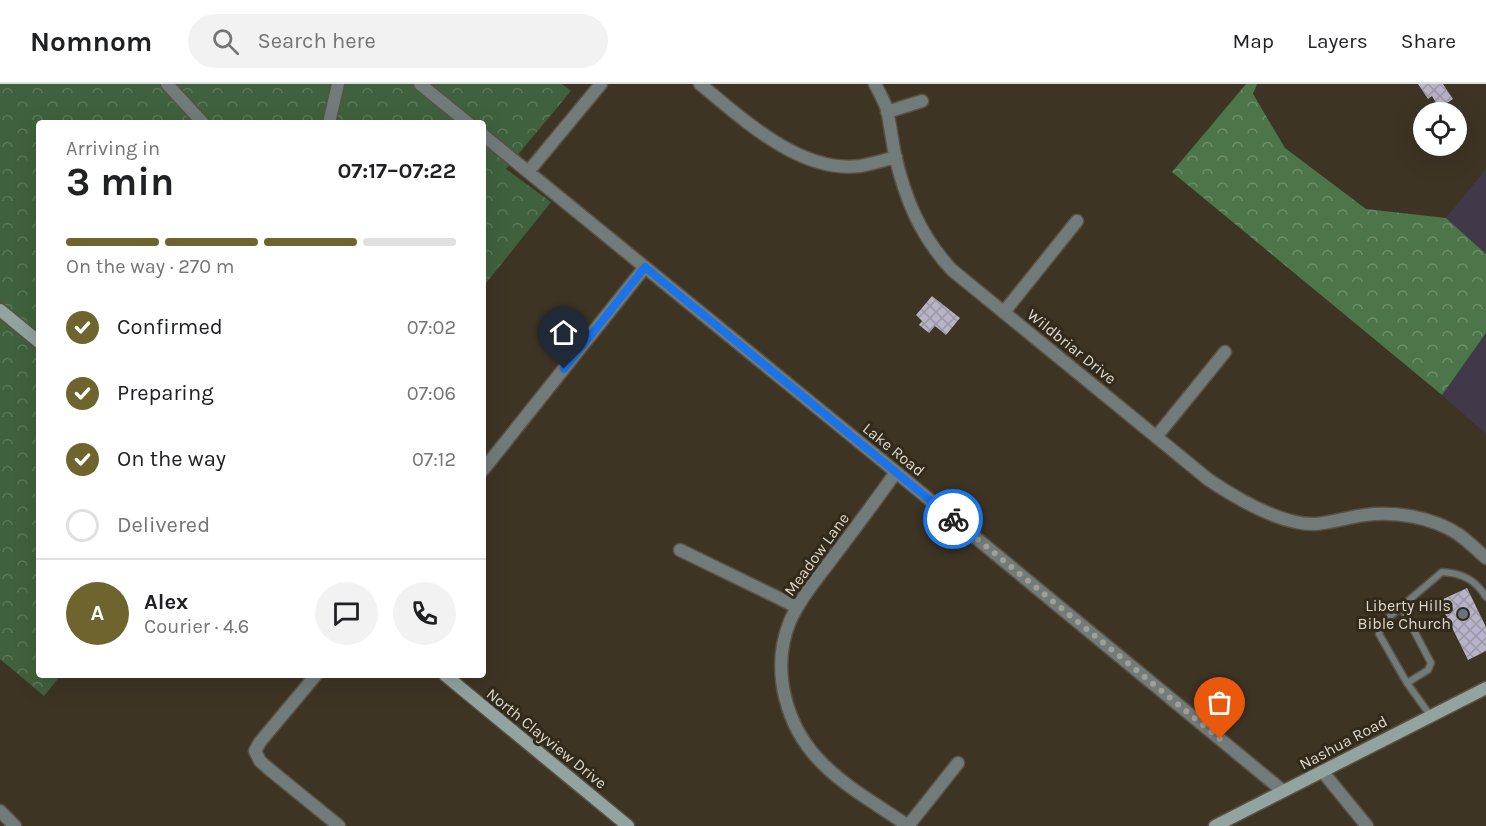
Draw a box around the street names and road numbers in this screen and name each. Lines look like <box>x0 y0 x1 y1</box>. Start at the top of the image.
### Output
street label: Wildbriar Drive <box>1023 305 1120 388</box>
street label: Lake Road <box>859 419 928 480</box>
street label: Meadow Lane <box>780 509 853 600</box>
street label: North Clayview Drive <box>483 684 611 793</box>
street label: Nashua Road <box>1296 711 1390 774</box>

